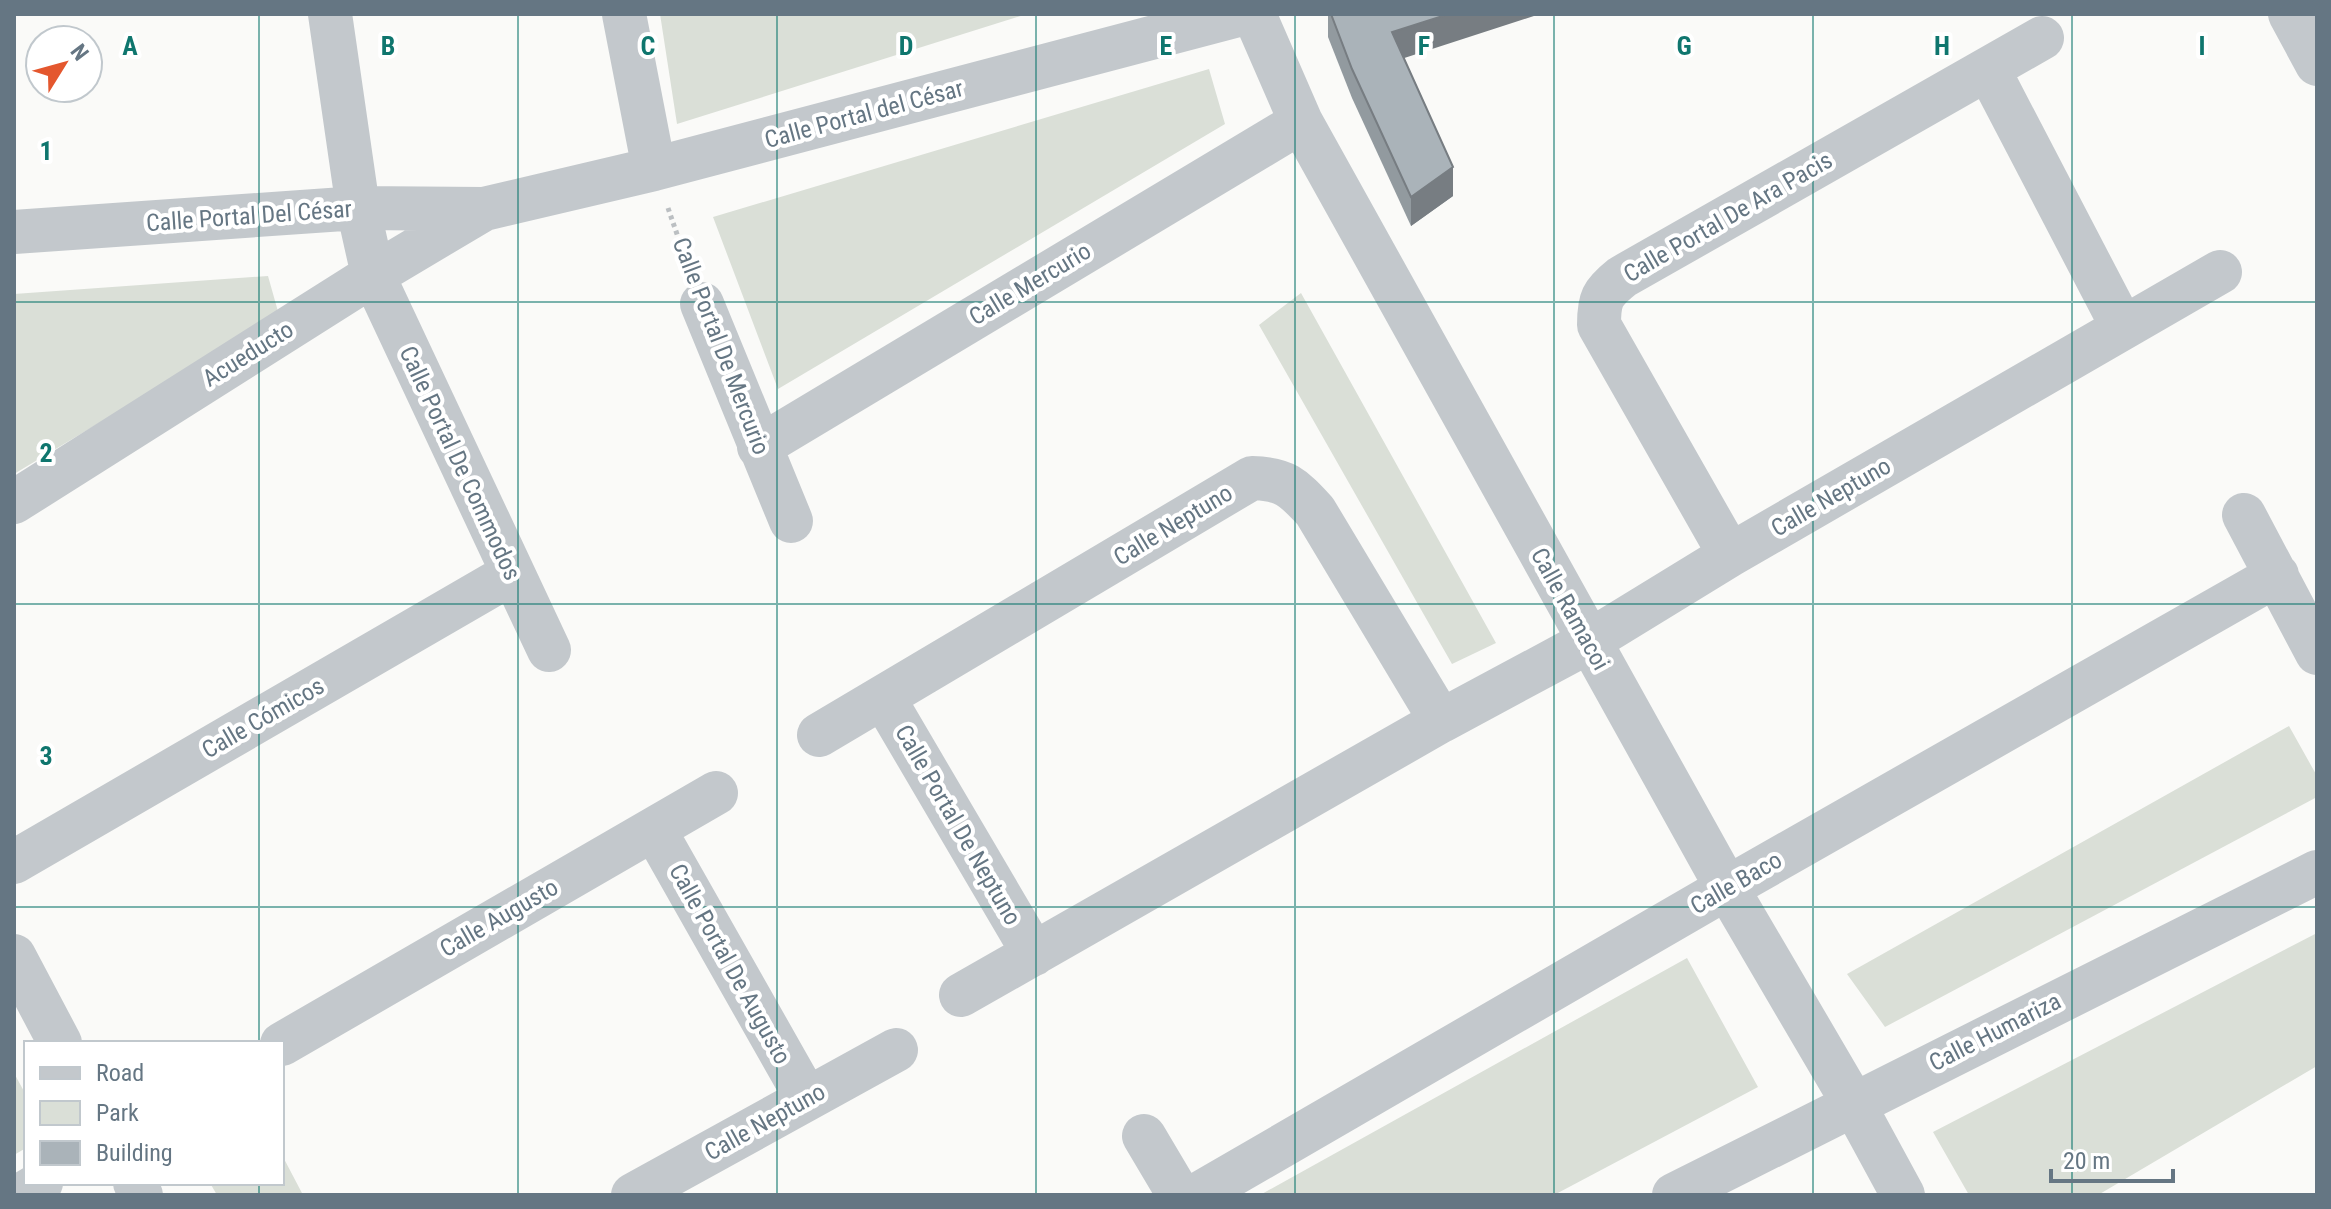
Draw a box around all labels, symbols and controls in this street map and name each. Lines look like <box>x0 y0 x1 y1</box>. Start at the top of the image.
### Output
north arrow <box>24 24 104 104</box>
text: A <box>122 31 138 61</box>
text: B <box>381 31 395 61</box>
text: C <box>641 31 656 61</box>
text: D <box>899 31 913 61</box>
text: E <box>1160 31 1173 61</box>
text: F <box>1418 31 1430 61</box>
text: G <box>1676 31 1692 61</box>
text: H <box>1934 31 1950 61</box>
text: I <box>2198 31 2206 61</box>
text: N <box>66 39 94 65</box>
street label: Calle Portal del César <box>762 74 966 154</box>
text: 1 <box>39 136 53 166</box>
street label: Calle Portal De Ara Pacis <box>1619 146 1837 288</box>
street label: Calle Portal Del César <box>145 195 353 237</box>
street label: Calle Portal De Mercurio <box>667 234 775 458</box>
street label: Calle Mercurio <box>964 237 1096 331</box>
street label: Acueducto <box>198 315 298 393</box>
street label: Calle Portal De Commodos <box>393 342 527 584</box>
text: 2 <box>39 438 53 468</box>
street label: Calle Neptuno <box>1766 452 1896 542</box>
street label: Calle Neptuno <box>1109 479 1237 571</box>
street label: Calle Ramacoi <box>1525 543 1615 675</box>
street label: Calle Cómicos <box>197 672 329 764</box>
street label: Calle Portal De Neptuno <box>889 720 1027 930</box>
text: 3 <box>39 741 53 771</box>
street label: Calle Baco <box>1685 846 1787 920</box>
street label: Calle Portal De Augusto <box>663 859 797 1069</box>
street label: Calle Augusto <box>435 873 563 963</box>
street label: Calle Humariza <box>1925 987 2065 1077</box>
legend <box>24 1041 284 1185</box>
text: Road <box>96 1059 144 1087</box>
street label: Calle Neptuno <box>700 1077 830 1167</box>
text: Park <box>96 1099 139 1127</box>
scale bar <box>2051 1133 2173 1183</box>
text: Building <box>96 1139 173 1167</box>
text: 20 m <box>2063 1147 2110 1175</box>

